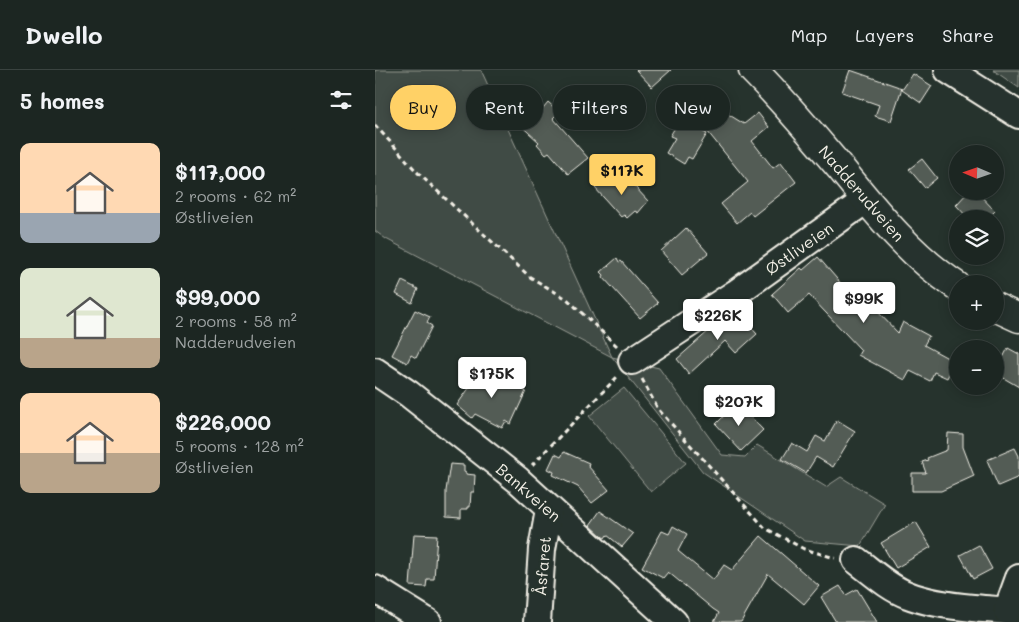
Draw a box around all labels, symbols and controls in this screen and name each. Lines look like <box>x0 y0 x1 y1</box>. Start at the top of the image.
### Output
text: Dwello <box>25 19 103 50</box>
text: Map <box>791 23 827 47</box>
text: Layers <box>855 23 914 47</box>
text: Share <box>942 23 994 47</box>
chip: Buy <box>390 85 456 130</box>
chip: Rent <box>466 85 543 130</box>
chip: Filters <box>553 85 646 130</box>
chip: New <box>656 85 730 130</box>
icon: filters <box>327 86 355 114</box>
text: 5 homes <box>20 87 105 114</box>
street label: Nadderudveien <box>814 140 910 246</box>
north arrow <box>949 145 1004 200</box>
map controls <box>949 145 1004 395</box>
pin: $117K <box>587 154 657 196</box>
text: $117,000 <box>175 158 265 185</box>
text: $117K <box>600 159 644 180</box>
icon: home <box>60 163 120 223</box>
text: 2 rooms · 62 m² <box>175 185 296 206</box>
text: Østliveien <box>175 206 253 227</box>
button: layers <box>949 210 1004 265</box>
street label: Østliveien <box>761 217 837 279</box>
button: + <box>949 275 1004 330</box>
pin: $99K <box>834 282 894 324</box>
text: $99,000 <box>175 283 260 310</box>
text: $99K <box>844 287 884 308</box>
icon: home <box>60 288 120 348</box>
pin: $226K <box>683 298 753 341</box>
text: $226K <box>694 304 742 325</box>
text: 2 rooms · 58 m² <box>175 310 297 331</box>
text: Nadderudveien <box>175 331 296 352</box>
button: − <box>949 340 1004 395</box>
pin: $175K <box>457 356 527 399</box>
text: $175K <box>469 362 515 383</box>
pin: $207K <box>704 384 774 427</box>
text: $207K <box>715 390 763 411</box>
text: $226,000 <box>175 408 271 435</box>
icon: home <box>60 413 120 473</box>
text: 5 rooms · 128 m² <box>175 435 304 456</box>
text: Østliveien <box>175 456 253 477</box>
street label: Bankveien <box>492 458 566 526</box>
street label: Åsfaret <box>529 535 555 597</box>

